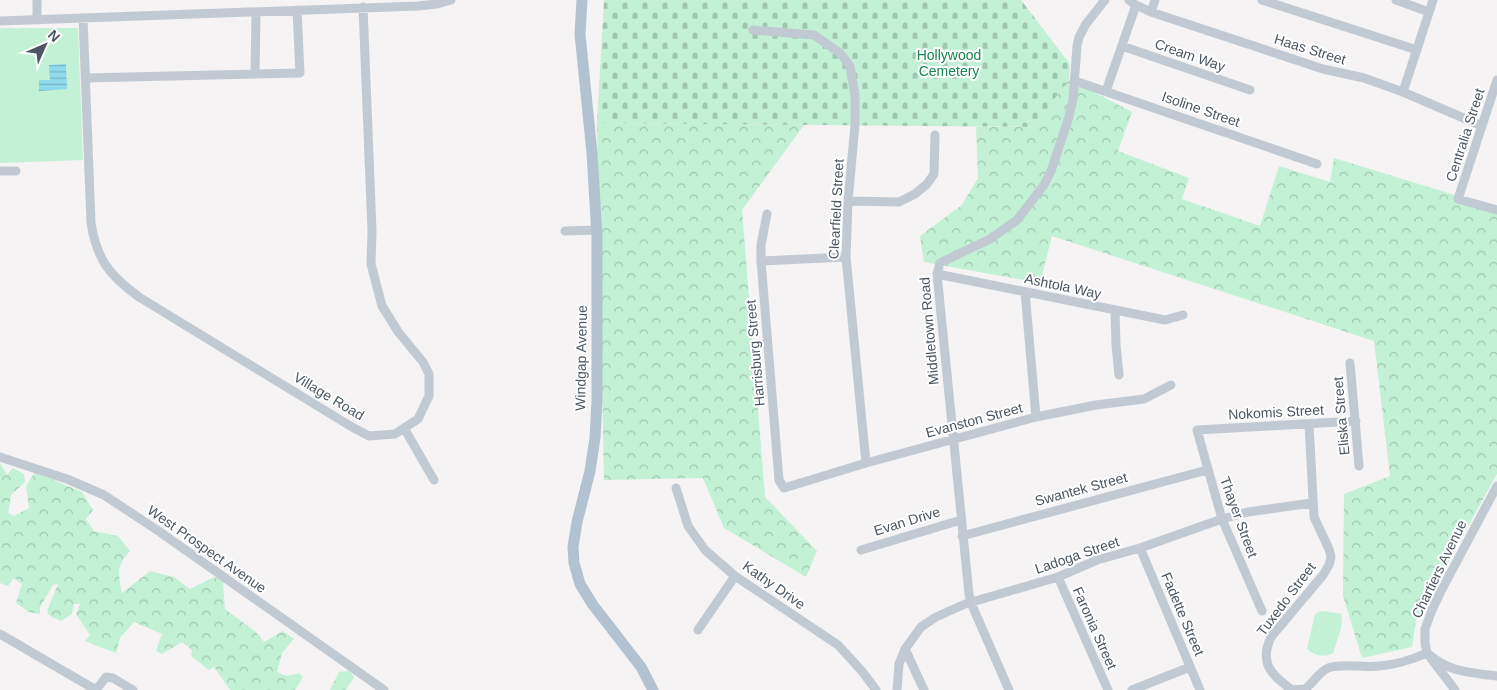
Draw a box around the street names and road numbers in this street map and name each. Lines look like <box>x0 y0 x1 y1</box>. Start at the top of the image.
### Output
street label: Haas Street <box>1272 31 1348 67</box>
street label: Cream Way <box>1153 35 1227 75</box>
street label: Centralia Street <box>1442 86 1488 184</box>
street label: Isoline Street <box>1160 88 1242 130</box>
street label: Clearfield Street <box>825 158 847 260</box>
street label: Ashtola Way <box>1023 270 1103 302</box>
street label: Middletown Road <box>916 276 942 386</box>
street label: Harrisburg Street <box>742 299 768 407</box>
street label: Windgap Avenue <box>572 305 590 411</box>
street label: Village Road <box>291 369 367 423</box>
street label: Eliska Street <box>1330 376 1352 456</box>
street label: Evanston Street <box>924 399 1024 441</box>
street label: Nokomis Street <box>1228 402 1324 422</box>
street label: Swantek Street <box>1033 469 1129 509</box>
street label: Thayer Street <box>1217 474 1261 560</box>
street label: West Prospect Avenue <box>145 502 270 596</box>
street label: Evan Drive <box>872 503 942 539</box>
street label: Chartiers Avenue <box>1408 517 1470 621</box>
street label: Ladoga Street <box>1033 533 1121 577</box>
street label: Kathy Drive <box>740 558 808 612</box>
street label: Tuxedo Street <box>1253 559 1319 639</box>
street label: Fadette Street <box>1158 570 1208 658</box>
street label: Faronia Street <box>1070 584 1120 672</box>

